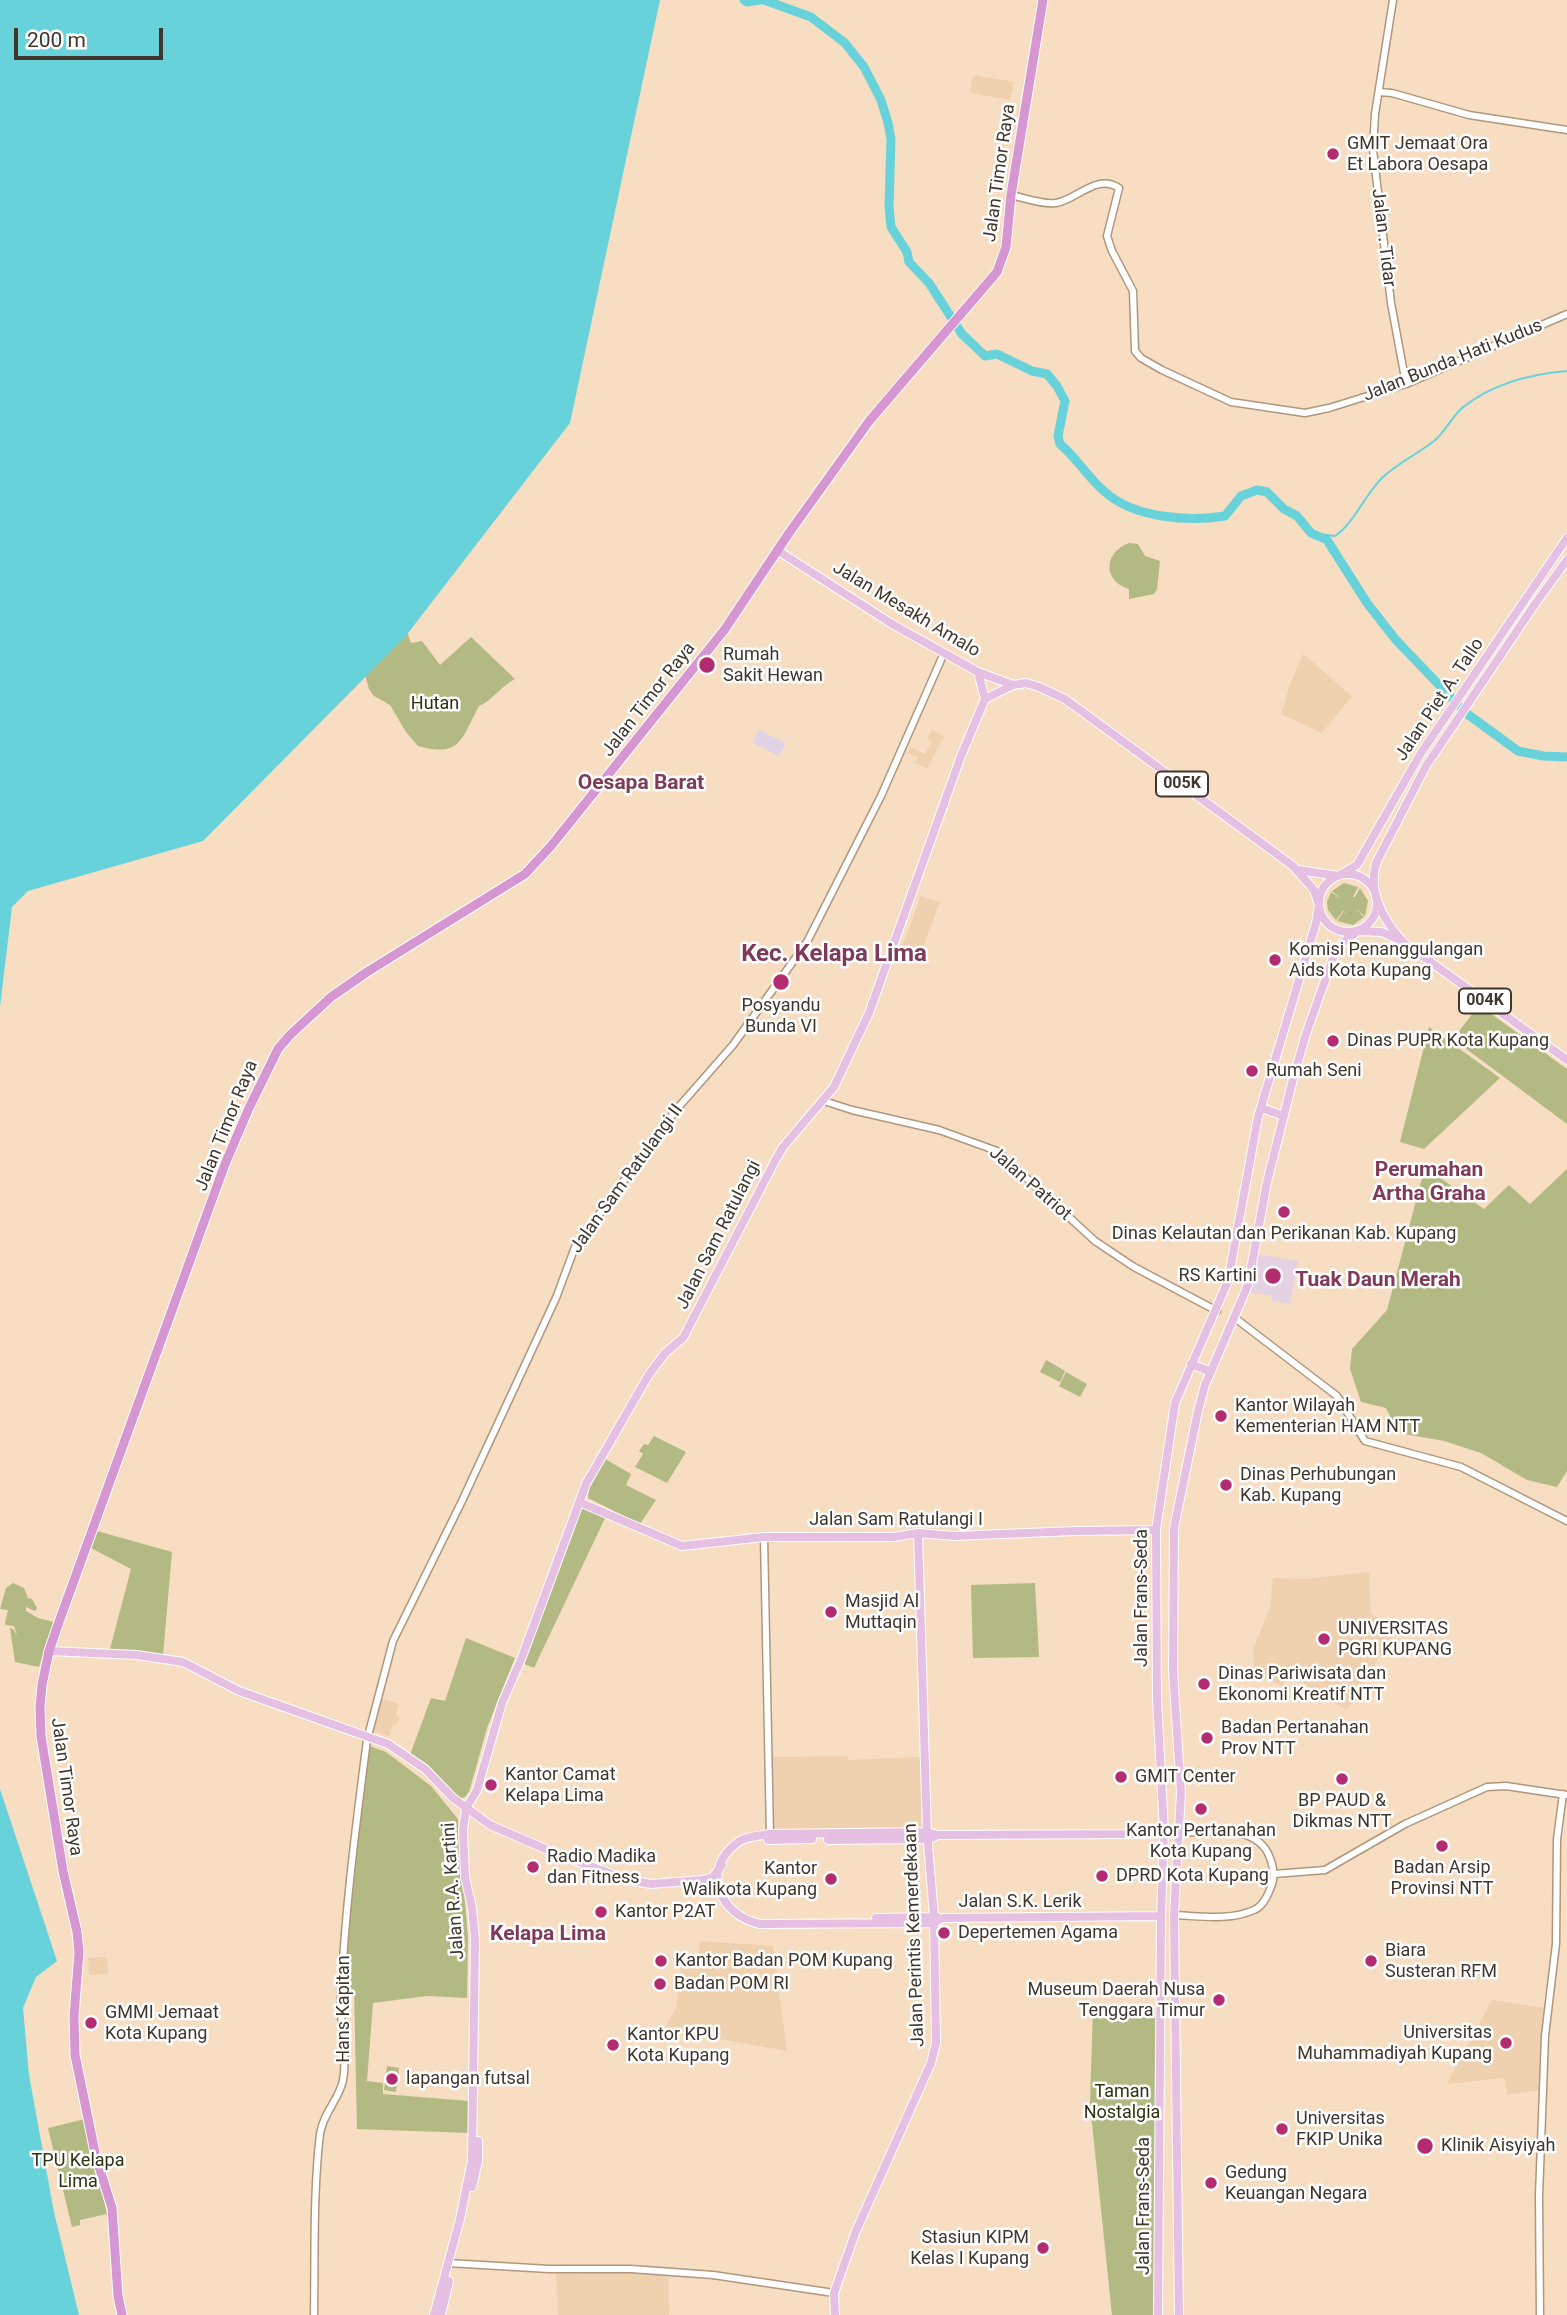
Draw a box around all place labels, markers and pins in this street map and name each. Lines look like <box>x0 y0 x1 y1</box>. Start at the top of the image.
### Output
place label: GMIT Jemaat Ora Et Labora Oesapa <box>1347 133 1488 176</box>
marker: GMIT Jemaat Ora Et Labora Oesapa <box>1325 146 1341 162</box>
place label: Rumah Sakit Hewan <box>723 644 823 686</box>
marker: Rumah Sakit Hewan <box>697 655 717 675</box>
place label: Komisi Penanggulangan Aids Kota Kupang <box>1289 939 1483 982</box>
marker: Komisi Penanggulangan Aids Kota Kupang <box>1267 952 1283 968</box>
marker: Posyandu Bunda VI <box>771 972 791 992</box>
place label: Posyandu Bunda VI <box>742 995 820 1038</box>
place label: Dinas PUPR Kota Kupang <box>1347 1030 1549 1052</box>
marker: Dinas PUPR Kota Kupang <box>1325 1033 1341 1049</box>
place label: Rumah Seni <box>1266 1060 1362 1082</box>
marker: Rumah Seni <box>1244 1063 1260 1079</box>
marker: Dinas Kelautan dan Perikanan Kab. Kupang <box>1276 1204 1292 1220</box>
place label: Dinas Kelautan dan Perikanan Kab. Kupang <box>1112 1223 1456 1245</box>
place label: RS Kartini <box>1179 1265 1257 1287</box>
marker: RS Kartini <box>1263 1266 1283 1286</box>
place label: Kantor Wilayah Kementerian HAM NTT <box>1235 1395 1420 1438</box>
marker: Kantor Wilayah Kementerian HAM NTT <box>1213 1408 1229 1424</box>
place label: Dinas Perhubungan Kab. Kupang <box>1240 1464 1396 1506</box>
marker: Dinas Perhubungan Kab. Kupang <box>1218 1477 1234 1493</box>
place label: Masjid Al Muttaqin <box>845 1591 919 1634</box>
marker: Masjid Al Muttaqin <box>823 1604 839 1620</box>
place label: UNIVERSITAS PGRI KUPANG <box>1338 1618 1452 1660</box>
marker: UNIVERSITAS PGRI KUPANG <box>1316 1631 1332 1647</box>
place label: Dinas Pariwisata dan Ekonomi Kreatif NTT <box>1218 1663 1386 1706</box>
marker: Dinas Pariwisata dan Ekonomi Kreatif NTT <box>1196 1676 1212 1692</box>
place label: Badan Pertanahan Prov NTT <box>1221 1717 1369 1760</box>
marker: Badan Pertanahan Prov NTT <box>1199 1730 1215 1746</box>
place label: Kantor Camat Kelapa Lima <box>505 1764 616 1806</box>
place label: GMIT Center <box>1135 1766 1236 1788</box>
marker: GMIT Center <box>1113 1769 1129 1785</box>
marker: BP PAUD & Dikmas NTT <box>1334 1771 1350 1787</box>
marker: Kantor Camat Kelapa Lima <box>483 1777 499 1793</box>
place label: BP PAUD & Dikmas NTT <box>1293 1790 1391 1832</box>
marker: Kantor Pertanahan Kota Kupang <box>1193 1801 1209 1817</box>
place label: Kantor Pertanahan Kota Kupang <box>1126 1820 1276 1862</box>
marker: Badan Arsip Provinsi NTT <box>1434 1838 1450 1854</box>
place label: Radio Madika dan Fitness <box>547 1846 656 1888</box>
place label: Badan Arsip Provinsi NTT <box>1391 1857 1493 1899</box>
place label: Kantor Walikota Kupang <box>682 1858 817 1900</box>
marker: Radio Madika dan Fitness <box>525 1859 541 1875</box>
place label: DPRD Kota Kupang <box>1116 1865 1269 1887</box>
marker: DPRD Kota Kupang <box>1094 1868 1110 1884</box>
marker: Kantor Walikota Kupang <box>823 1871 839 1887</box>
place label: Kantor P2AT <box>615 1901 715 1923</box>
marker: Kantor P2AT <box>593 1904 609 1920</box>
place label: Depertemen Agama <box>958 1922 1118 1944</box>
marker: Depertemen Agama <box>936 1925 952 1941</box>
place label: Biara Susteran RFM <box>1385 1940 1497 1982</box>
place label: Kantor Badan POM Kupang <box>675 1950 893 1972</box>
marker: Kantor Badan POM Kupang <box>653 1953 669 1969</box>
marker: Biara Susteran RFM <box>1363 1953 1379 1969</box>
place label: Badan POM RI <box>674 1973 789 1995</box>
marker: Badan POM RI <box>652 1976 668 1992</box>
place label: Museum Daerah Nusa Tenggara Timur <box>1027 1979 1205 2022</box>
marker: Museum Daerah Nusa Tenggara Timur <box>1211 1992 1227 2008</box>
place label: GMMI Jemaat Kota Kupang <box>105 2002 219 2044</box>
marker: GMMI Jemaat Kota Kupang <box>83 2015 99 2031</box>
place label: Universitas Muhammadiyah Kupang <box>1297 2022 1492 2064</box>
place label: Kantor KPU Kota Kupang <box>627 2024 729 2066</box>
marker: Universitas Muhammadiyah Kupang <box>1498 2035 1514 2051</box>
marker: Kantor KPU Kota Kupang <box>605 2037 621 2053</box>
place label: lapangan futsal <box>406 2068 530 2090</box>
marker: lapangan futsal <box>384 2071 400 2087</box>
place label: Universitas FKIP Unika <box>1296 2108 1385 2150</box>
marker: Universitas FKIP Unika <box>1274 2121 1290 2137</box>
place label: Klinik Aisyiyah <box>1441 2135 1555 2157</box>
marker: Klinik Aisyiyah <box>1415 2136 1435 2156</box>
place label: Gedung Keuangan Negara <box>1225 2162 1367 2204</box>
marker: Gedung Keuangan Negara <box>1203 2175 1219 2191</box>
place label: Stasiun KIPM Kelas I Kupang <box>910 2227 1029 2270</box>
marker: Stasiun KIPM Kelas I Kupang <box>1035 2240 1051 2256</box>

